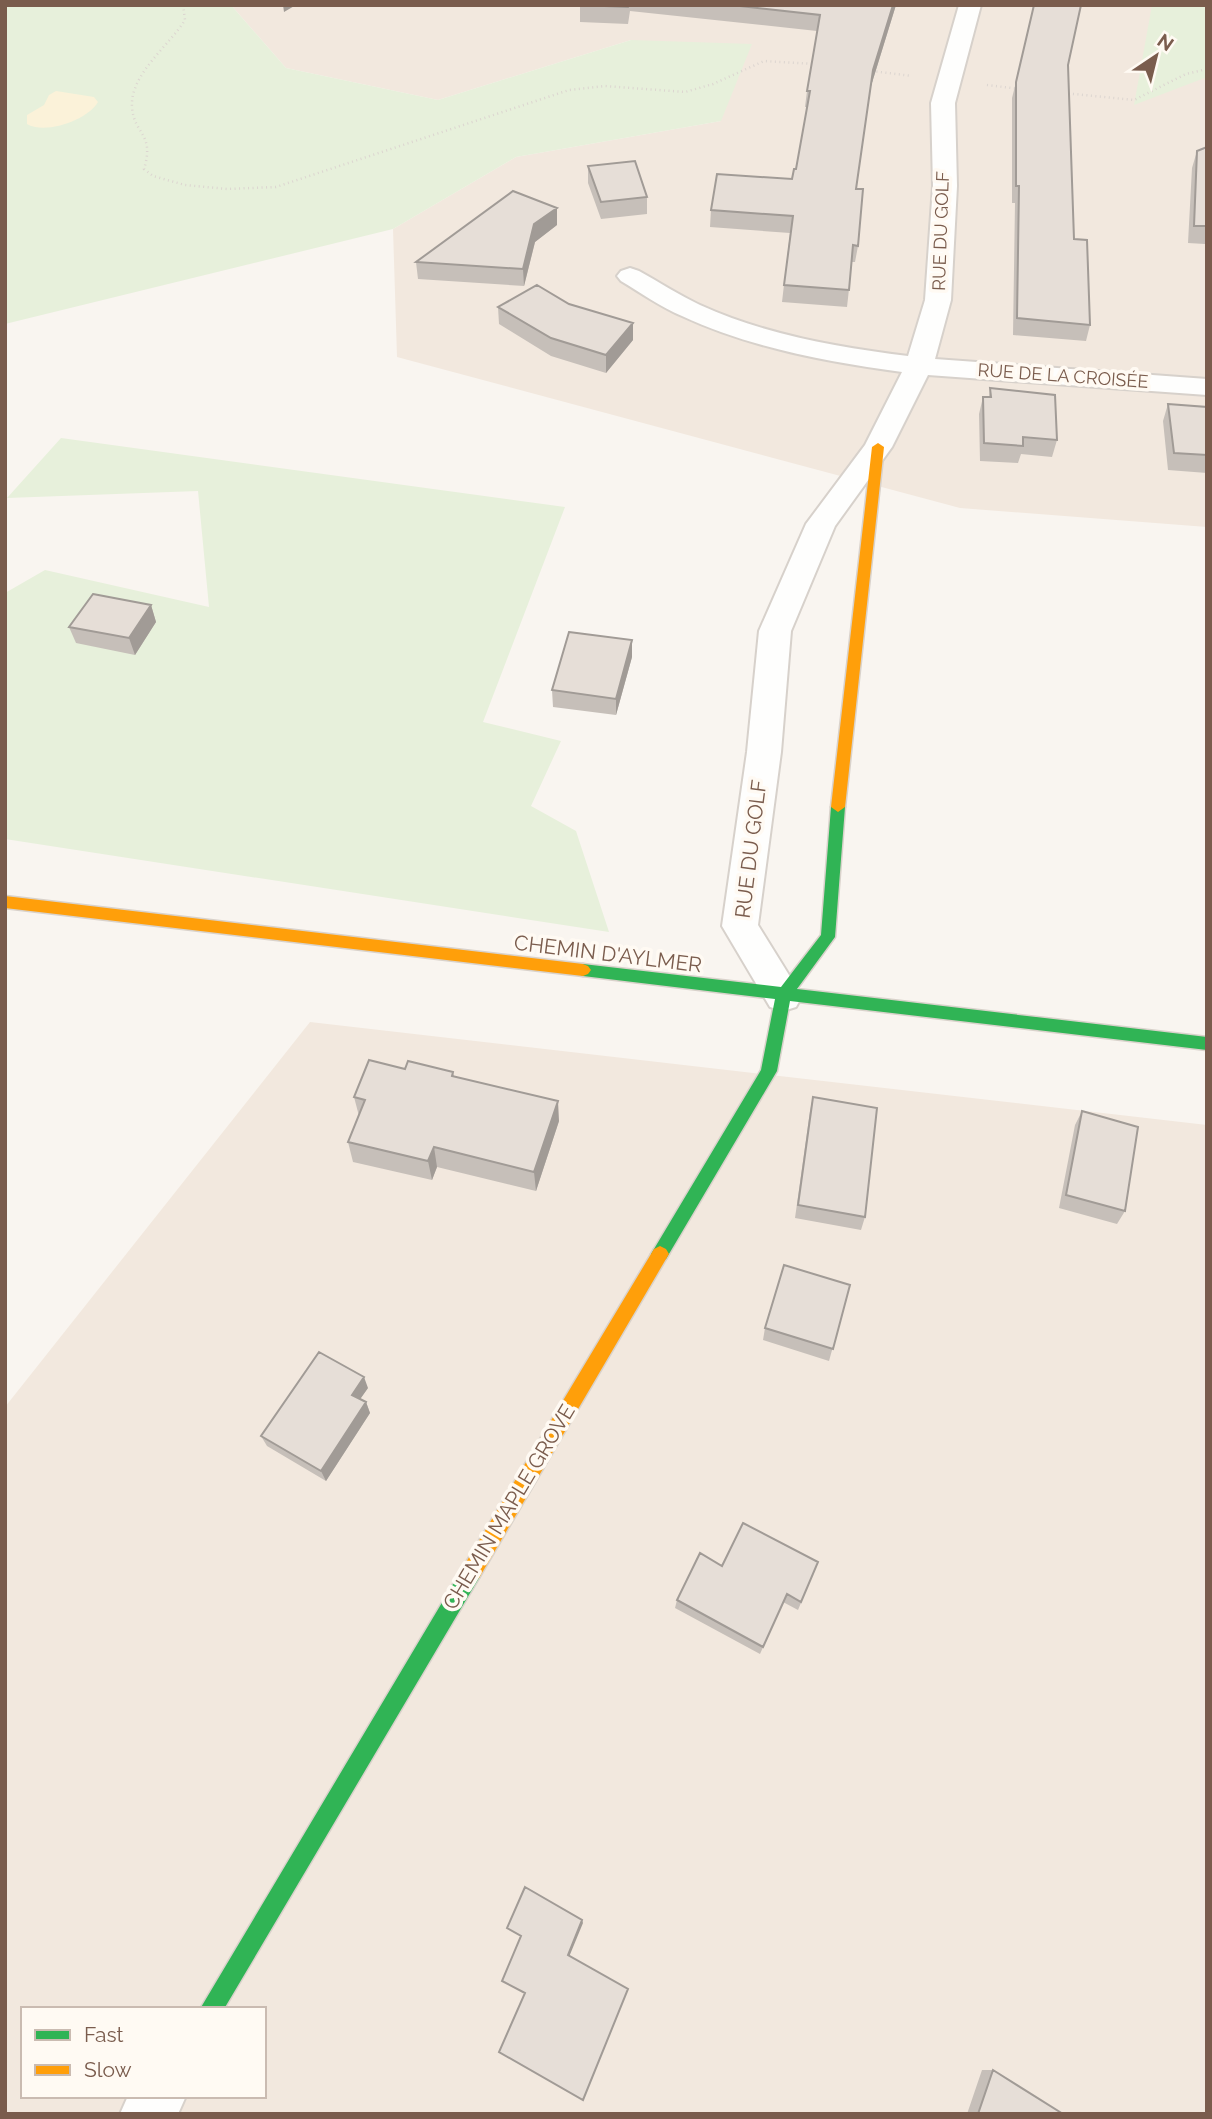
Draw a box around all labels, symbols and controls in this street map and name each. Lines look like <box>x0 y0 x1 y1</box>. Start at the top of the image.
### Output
north arrow <box>1121 21 1191 91</box>
text: N <box>1154 29 1178 55</box>
street label: RUE DU GOLF <box>928 171 953 291</box>
street label: RUE DE LA CROISÉE <box>977 358 1149 392</box>
street label: RUE DU GOLF <box>730 778 771 920</box>
street label: CHEMIN D'AYLMER <box>513 930 703 977</box>
street label: CHEMIN MAPLE GROVE <box>437 1400 580 1614</box>
legend <box>21 2007 266 2098</box>
text: Fast <box>84 2022 124 2047</box>
text: Slow <box>84 2057 132 2082</box>

